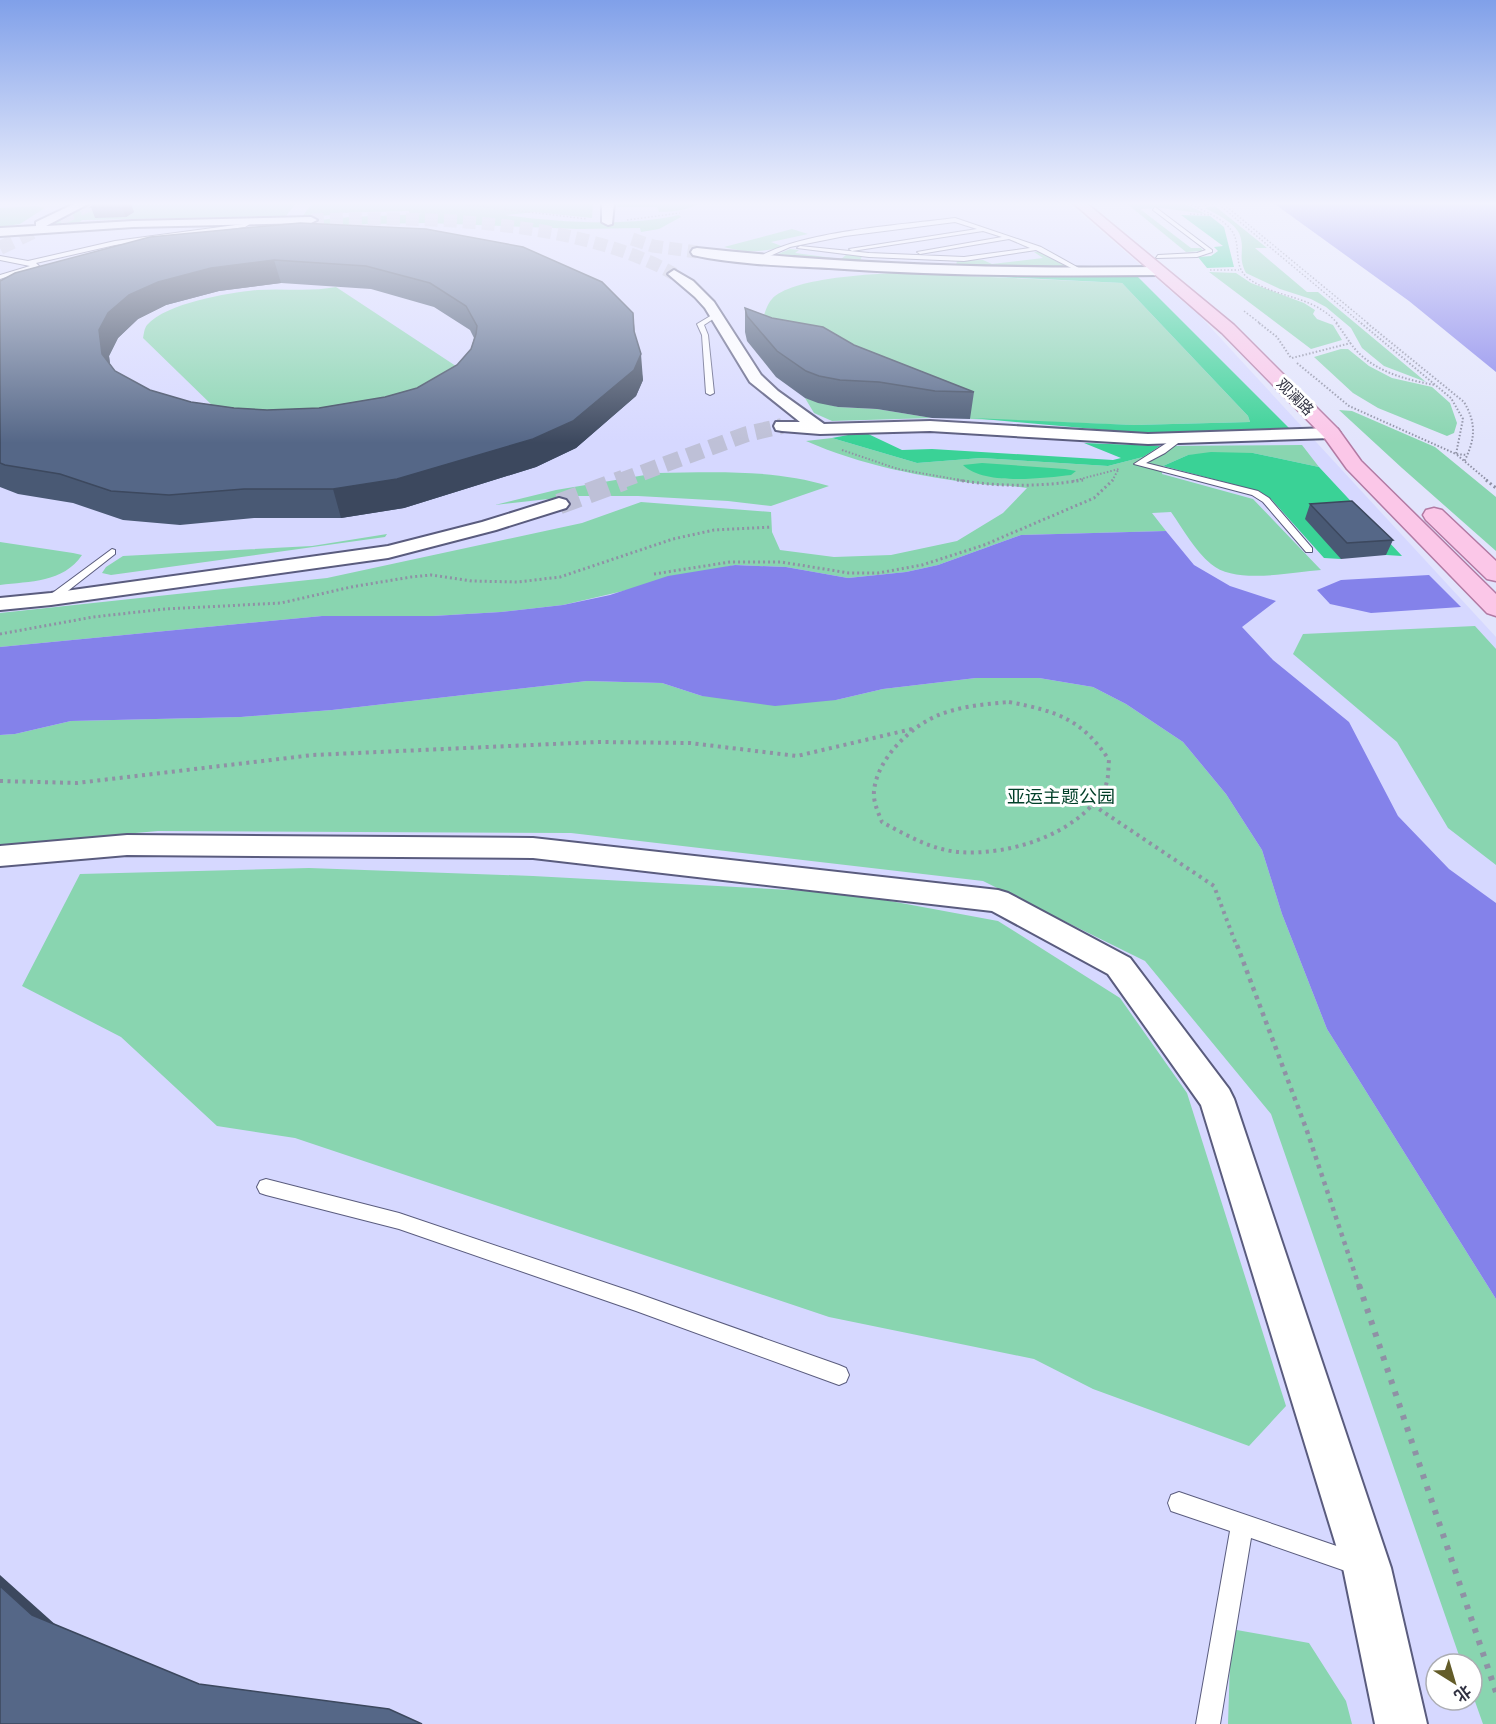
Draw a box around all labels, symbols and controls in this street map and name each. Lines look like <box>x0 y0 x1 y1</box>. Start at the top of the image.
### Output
street label: 观澜路 <box>1273 375 1317 419</box>
park label: 亚运主题公园 <box>1007 786 1115 807</box>
north arrow <box>1424 1652 1484 1712</box>
text: 北 <box>1451 1681 1475 1706</box>

